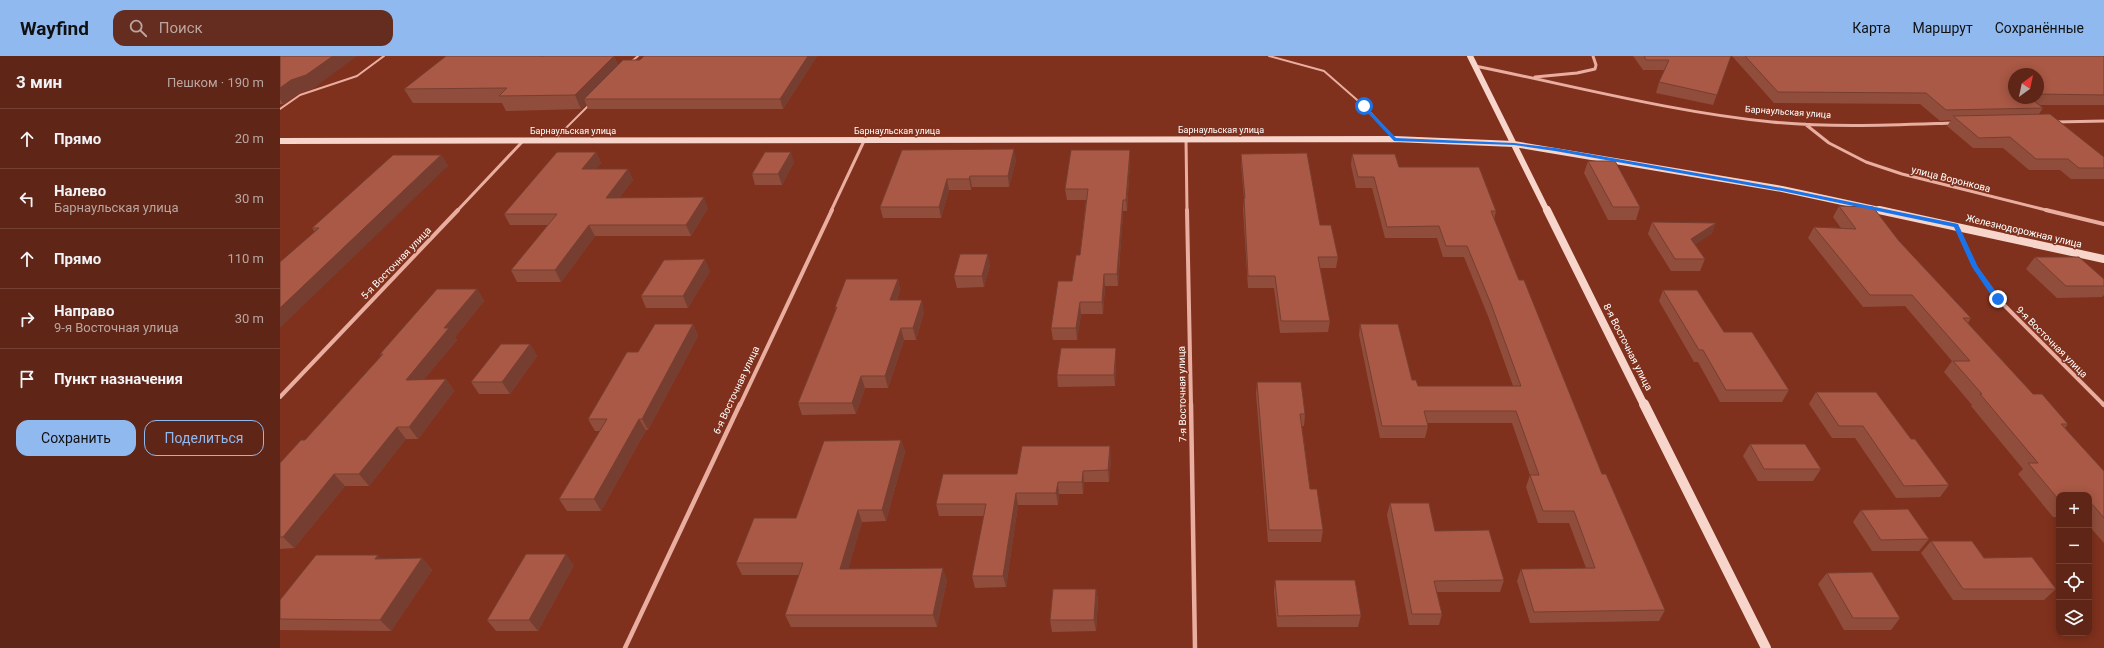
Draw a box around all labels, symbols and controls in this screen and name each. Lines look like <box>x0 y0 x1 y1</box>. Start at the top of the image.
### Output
search box <box>113 10 393 46</box>
text: Wayfind <box>20 17 89 40</box>
icon: search <box>127 17 149 39</box>
text: Поиск <box>159 19 203 37</box>
text: Карта <box>1852 20 1891 36</box>
text: Маршрут <box>1913 20 1973 36</box>
text: Сохранённые <box>1995 20 2084 36</box>
north arrow <box>2008 68 2044 104</box>
text: 3 мин <box>16 72 62 92</box>
text: Пешком · 190 m <box>167 75 264 90</box>
route start <box>1355 97 1373 115</box>
street label: Барнаульская улица <box>1745 104 1831 120</box>
street label: Барнаульская улица <box>1178 125 1264 135</box>
street label: Барнаульская улица <box>530 126 616 136</box>
street label: Барнаульская улица <box>854 126 940 136</box>
icon: ahead <box>16 128 38 150</box>
text: Прямо <box>54 130 101 148</box>
text: 20 m <box>235 131 264 146</box>
street label: улица Воронкова <box>1910 164 1992 194</box>
text: Налево <box>54 182 106 200</box>
icon: left <box>16 188 38 210</box>
text: 30 m <box>235 191 264 206</box>
text: Барнаульская улица <box>54 200 178 215</box>
street label: Железнодорожная улица <box>1965 212 2083 250</box>
street label: 5-я Восточная улица <box>359 225 433 301</box>
icon: ahead <box>16 248 38 270</box>
text: Прямо <box>54 250 101 268</box>
text: 110 m <box>227 251 264 266</box>
route end <box>1989 290 2007 308</box>
text: Направо <box>54 302 115 320</box>
street label: 8-я Восточная улица <box>1601 302 1655 392</box>
street label: 9-я Восточная улица <box>2014 304 2090 380</box>
icon: right <box>16 308 38 330</box>
text: 30 m <box>235 311 264 326</box>
text: 9-я Восточная улица <box>54 320 179 335</box>
street label: 6-я Восточная улица <box>711 344 761 436</box>
street label: 7-я Восточная улица <box>1176 346 1188 442</box>
icon: arrive <box>16 368 38 390</box>
text: Пункт назначения <box>54 370 183 388</box>
button: Сохранить <box>16 420 136 456</box>
button: Поделиться <box>144 420 264 456</box>
map controls <box>2056 492 2092 636</box>
button: + <box>2056 492 2092 528</box>
button: − <box>2056 528 2092 564</box>
button: locate <box>2056 564 2092 600</box>
button: layers <box>2056 600 2092 636</box>

